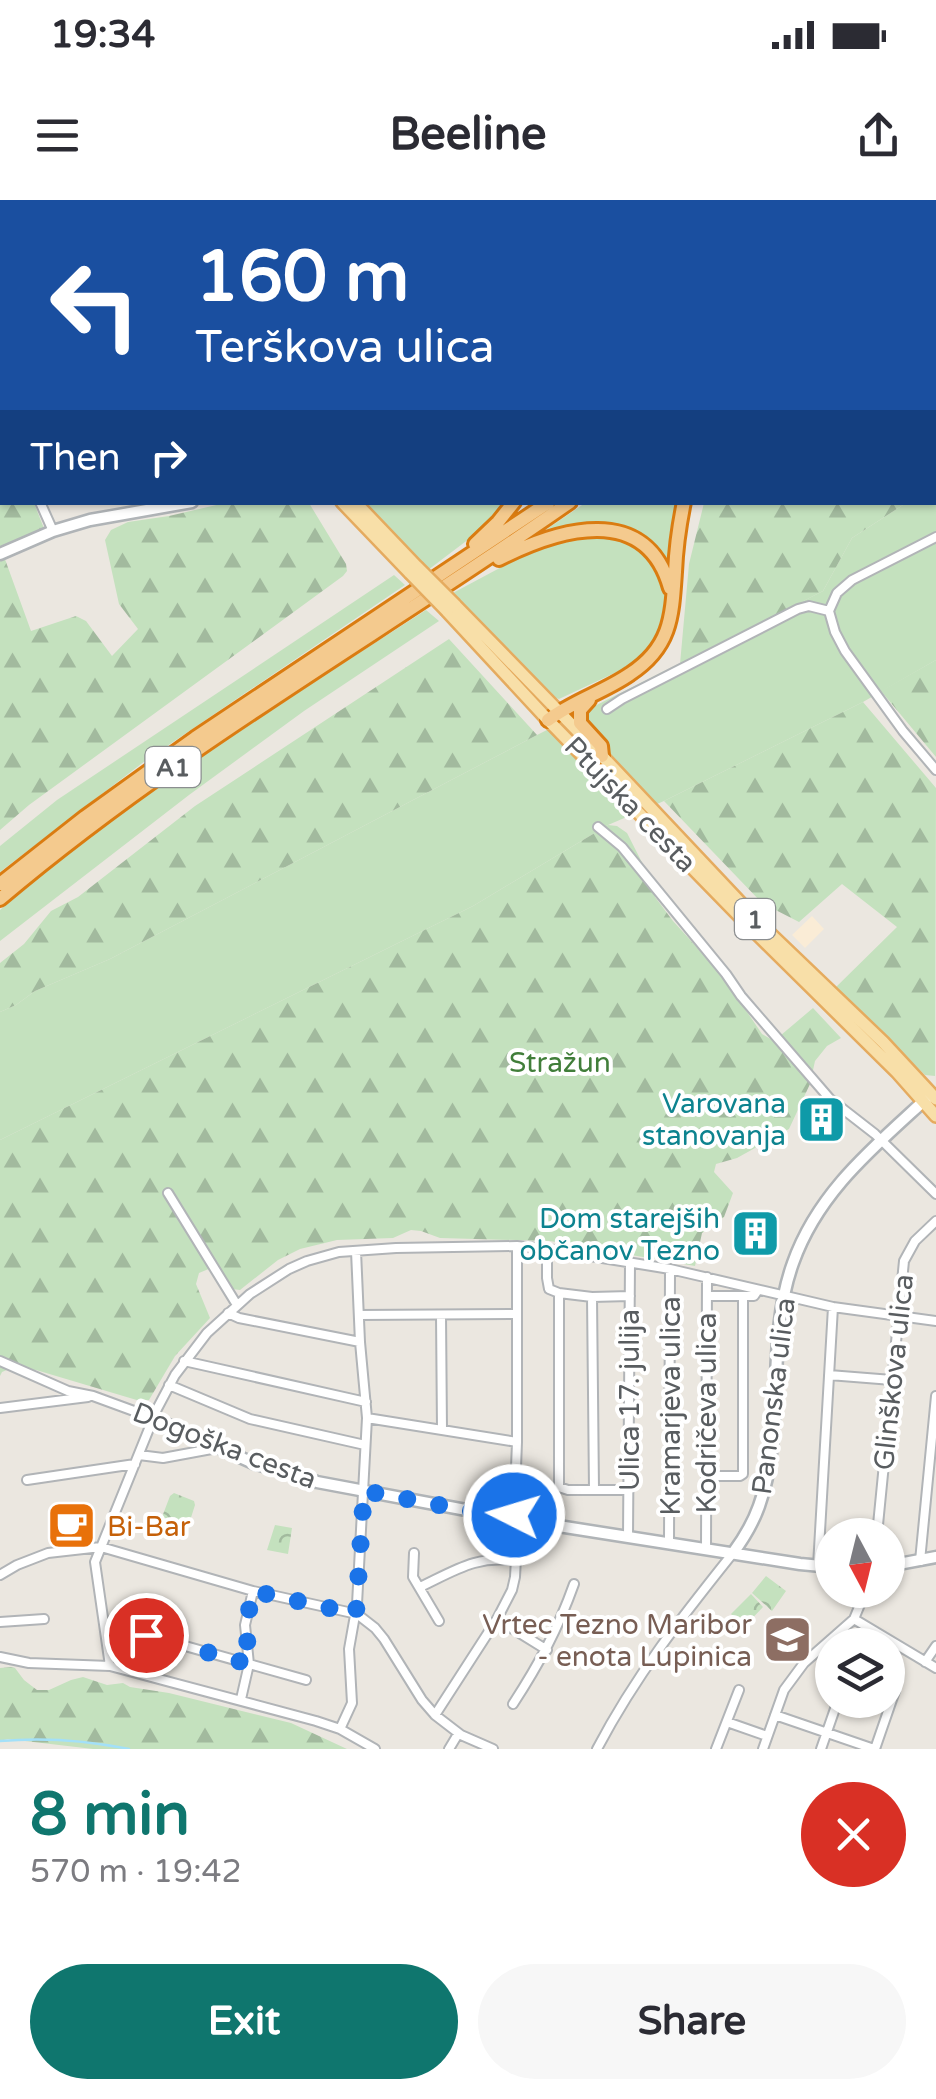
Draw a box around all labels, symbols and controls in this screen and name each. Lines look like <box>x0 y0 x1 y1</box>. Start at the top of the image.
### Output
text: 19:34 <box>50 12 155 58</box>
icon: menu <box>30 108 85 163</box>
text: Beeline <box>389 108 547 162</box>
icon: share <box>851 108 906 163</box>
text: 160 m <box>195 236 409 320</box>
icon: left <box>30 240 160 370</box>
text: Terškova ulica <box>195 321 495 375</box>
icon: right <box>141 430 196 485</box>
text: Then <box>30 435 121 481</box>
street label: Ptujska cesta <box>557 730 703 880</box>
road number: A1 <box>146 747 200 787</box>
road number: 1 <box>735 899 775 939</box>
park label: Stražun <box>509 1046 611 1080</box>
place label: Varovana stanovanja <box>642 1087 786 1153</box>
building icon: Varovana stanovanja <box>795 1093 847 1145</box>
place label: Dom starejših občanov Tezno <box>520 1202 720 1268</box>
building icon: Dom starejših občanov Tezno <box>729 1208 781 1260</box>
street label: Glinškova ulica <box>867 1272 921 1472</box>
street label: Kramarjeva ulica <box>654 1296 688 1516</box>
street label: Panonska ulica <box>745 1296 803 1496</box>
street label: Ulica 17. julija <box>613 1309 647 1491</box>
street label: Kodričeva ulica <box>690 1312 724 1514</box>
street label: Dogoška cesta <box>128 1395 321 1497</box>
position arrow <box>462 1463 566 1567</box>
cafe icon: Bi-Bar <box>46 1500 98 1552</box>
place label: Bi-Bar <box>107 1510 191 1544</box>
north arrow <box>815 1518 905 1608</box>
map controls <box>815 1518 905 1718</box>
pin <box>104 1593 189 1678</box>
icon: arrive <box>119 1608 174 1663</box>
place label: Vrtec Tezno Maribor - enota Lupinica <box>482 1608 752 1674</box>
school or university icon: Vrtec Tezno Maribor - enota Lupinica <box>761 1614 813 1666</box>
button: layers <box>815 1628 905 1718</box>
text: 8 min <box>30 1779 190 1851</box>
button: close <box>801 1782 906 1887</box>
text: 570 m · 19:42 <box>30 1853 242 1891</box>
button: Exit <box>30 1964 458 2079</box>
button: Share <box>478 1964 906 2079</box>

